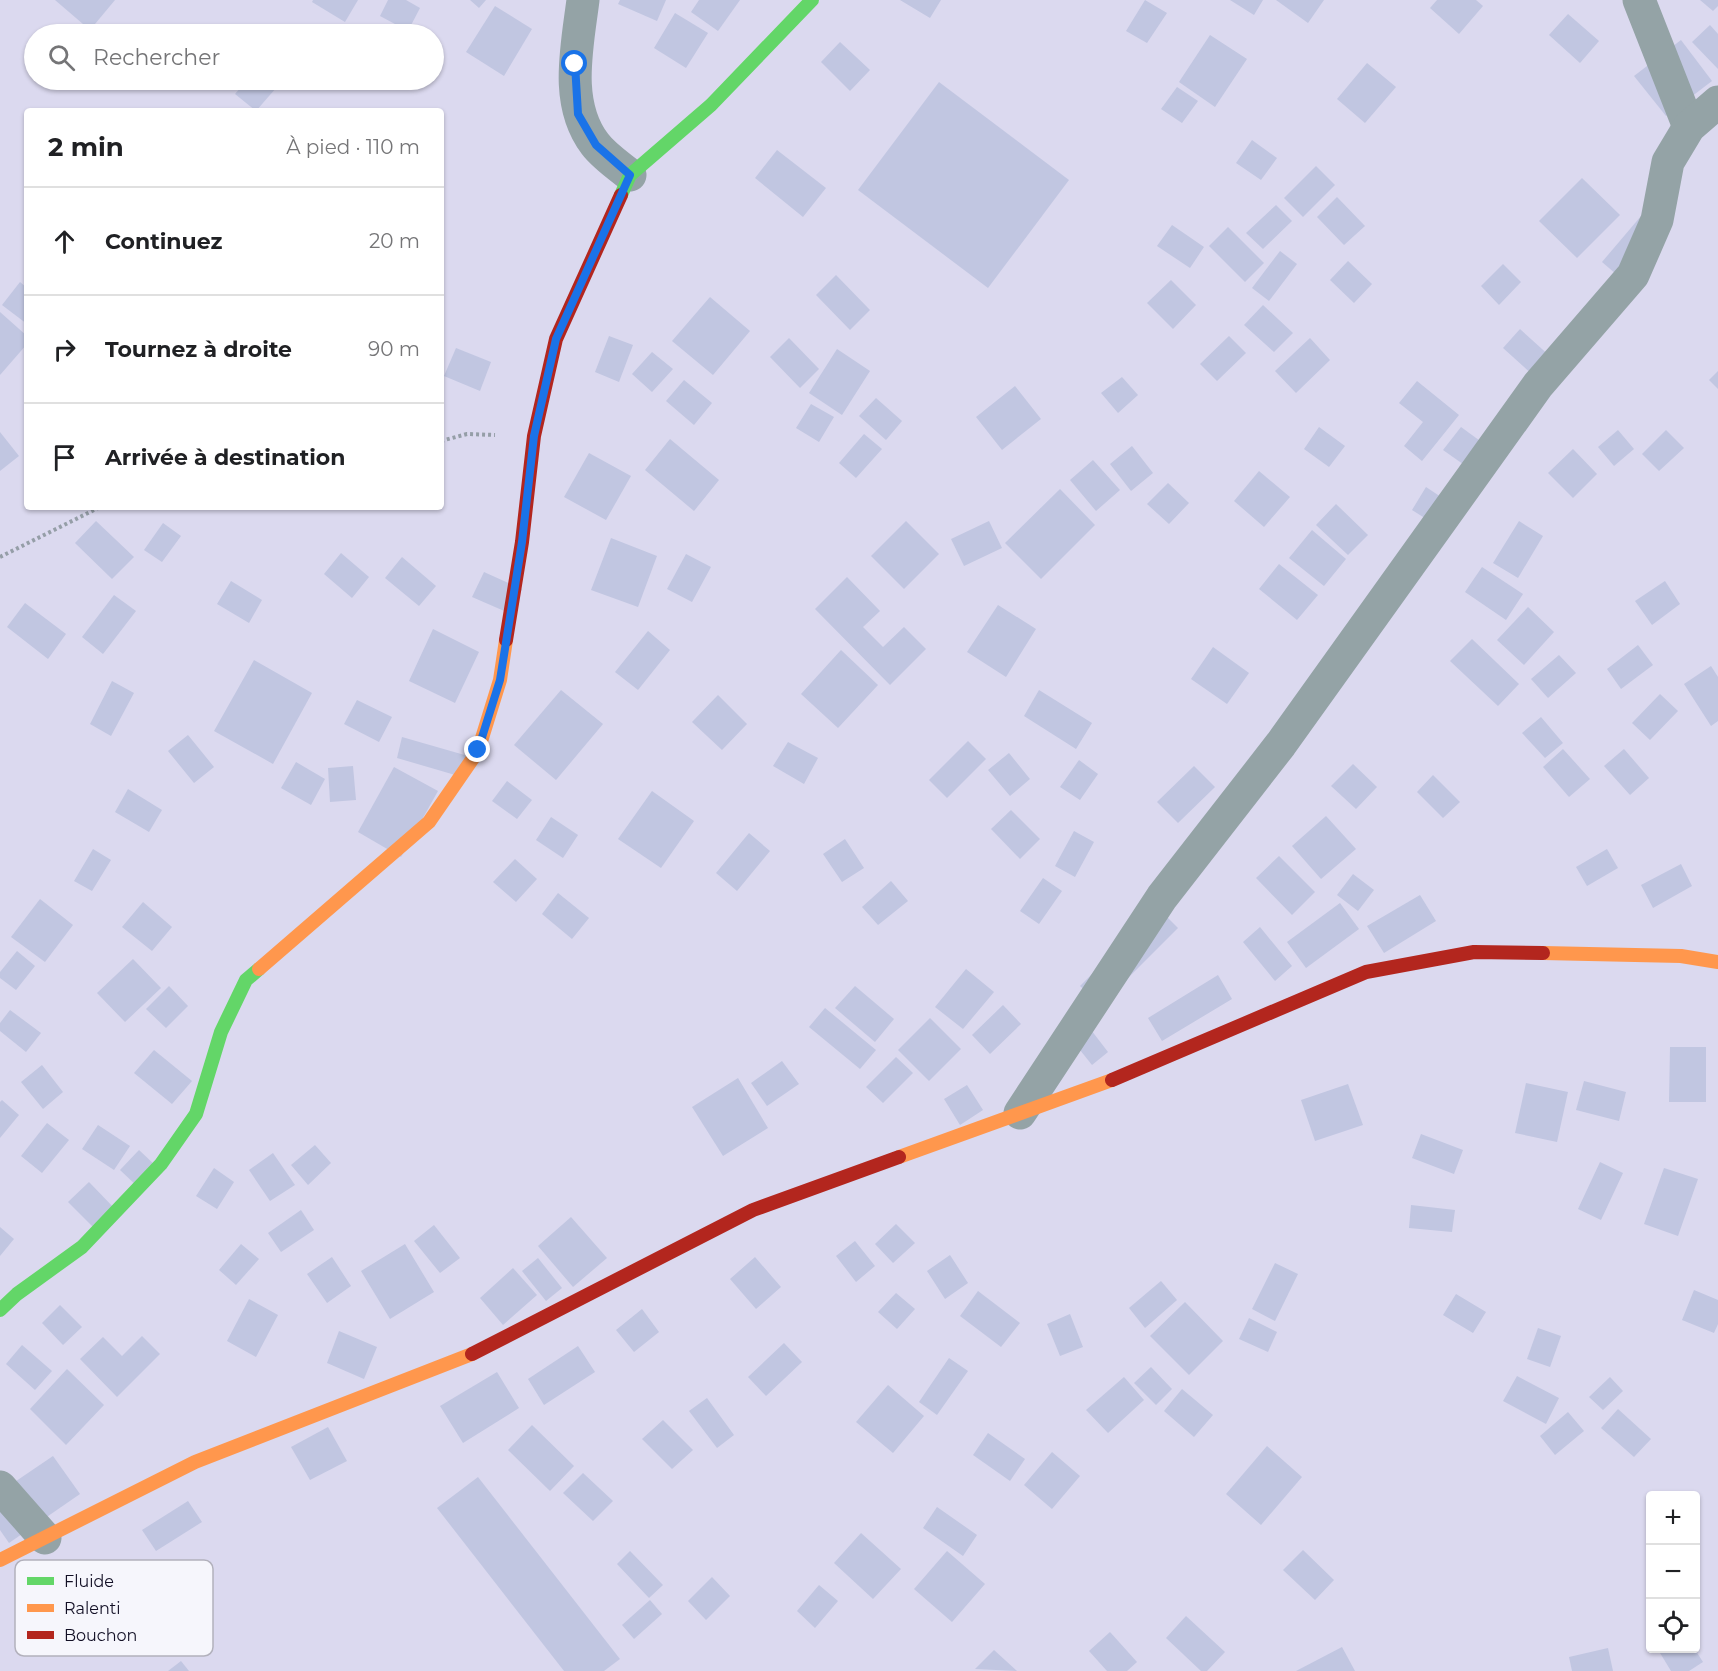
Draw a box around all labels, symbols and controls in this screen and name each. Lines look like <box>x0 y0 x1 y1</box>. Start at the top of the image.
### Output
search box <box>24 24 444 90</box>
icon: search <box>45 41 78 74</box>
text: Rechercher <box>93 44 220 71</box>
route start <box>561 50 587 76</box>
text: 2 min <box>48 131 124 163</box>
text: À pied · 110 m <box>286 135 420 159</box>
icon: ahead <box>48 225 81 258</box>
text: Continuez <box>105 228 222 255</box>
text: 20 m <box>369 229 420 253</box>
icon: right <box>48 333 81 366</box>
text: Tournez à droite <box>105 336 292 363</box>
text: 90 m <box>368 337 420 361</box>
icon: arrive <box>48 441 81 474</box>
text: Arrivée à destination <box>105 444 345 471</box>
route end <box>464 736 490 762</box>
map controls <box>1646 1491 1700 1653</box>
button: + <box>1646 1491 1700 1545</box>
button: − <box>1646 1545 1700 1599</box>
legend <box>15 1560 213 1656</box>
text: Fluide <box>64 1572 114 1591</box>
text: Ralenti <box>64 1599 121 1618</box>
button: locate <box>1646 1599 1700 1653</box>
text: Bouchon <box>64 1626 137 1645</box>

